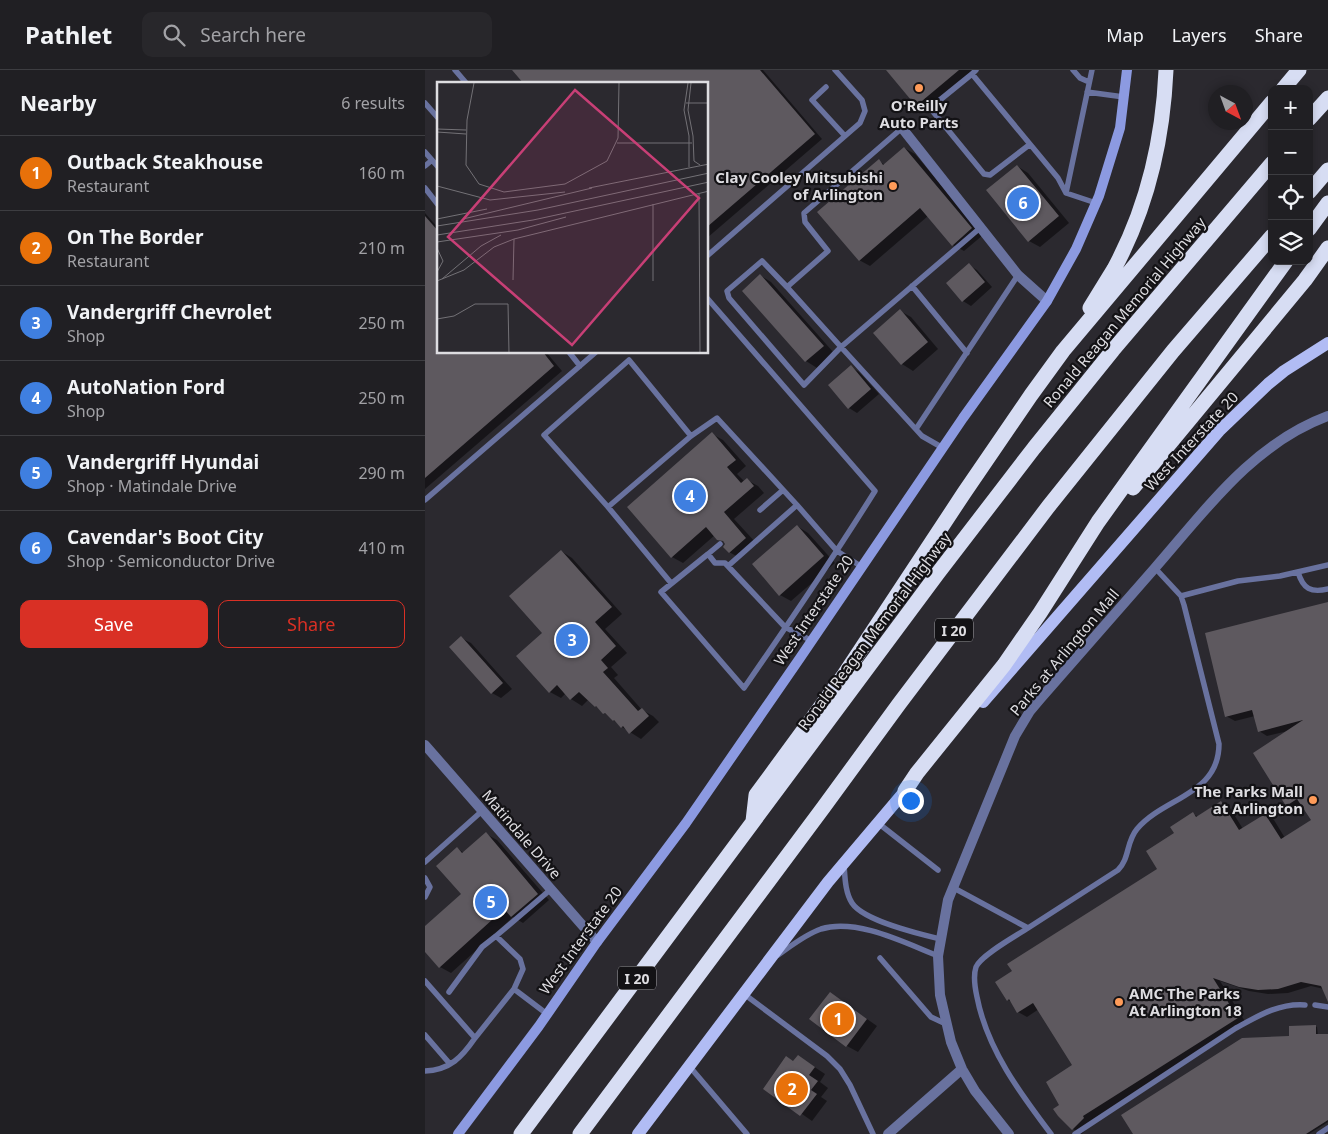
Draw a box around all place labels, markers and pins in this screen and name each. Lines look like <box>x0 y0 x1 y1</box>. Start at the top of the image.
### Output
marker: O'Reilly Auto Parts <box>913 82 925 94</box>
place label: O'Reilly Auto Parts <box>880 95 958 132</box>
place label: Clay Cooley Mitsubishi of Arlington <box>715 167 883 204</box>
marker: Clay Cooley Mitsubishi of Arlington <box>887 180 899 192</box>
pin: 6 <box>1007 184 1039 222</box>
pin: 4 <box>674 477 706 515</box>
pin: 3 <box>556 621 588 659</box>
place label: The Parks Mall at Arlington <box>1194 781 1303 818</box>
marker: The Parks Mall at Arlington <box>1307 794 1319 806</box>
pin: 5 <box>475 883 507 921</box>
place label: AMC The Parks At Arlington 18 <box>1129 983 1242 1020</box>
marker: AMC The Parks At Arlington 18 <box>1113 996 1125 1008</box>
pin: 1 <box>822 1000 854 1038</box>
pin: 2 <box>776 1070 808 1108</box>

